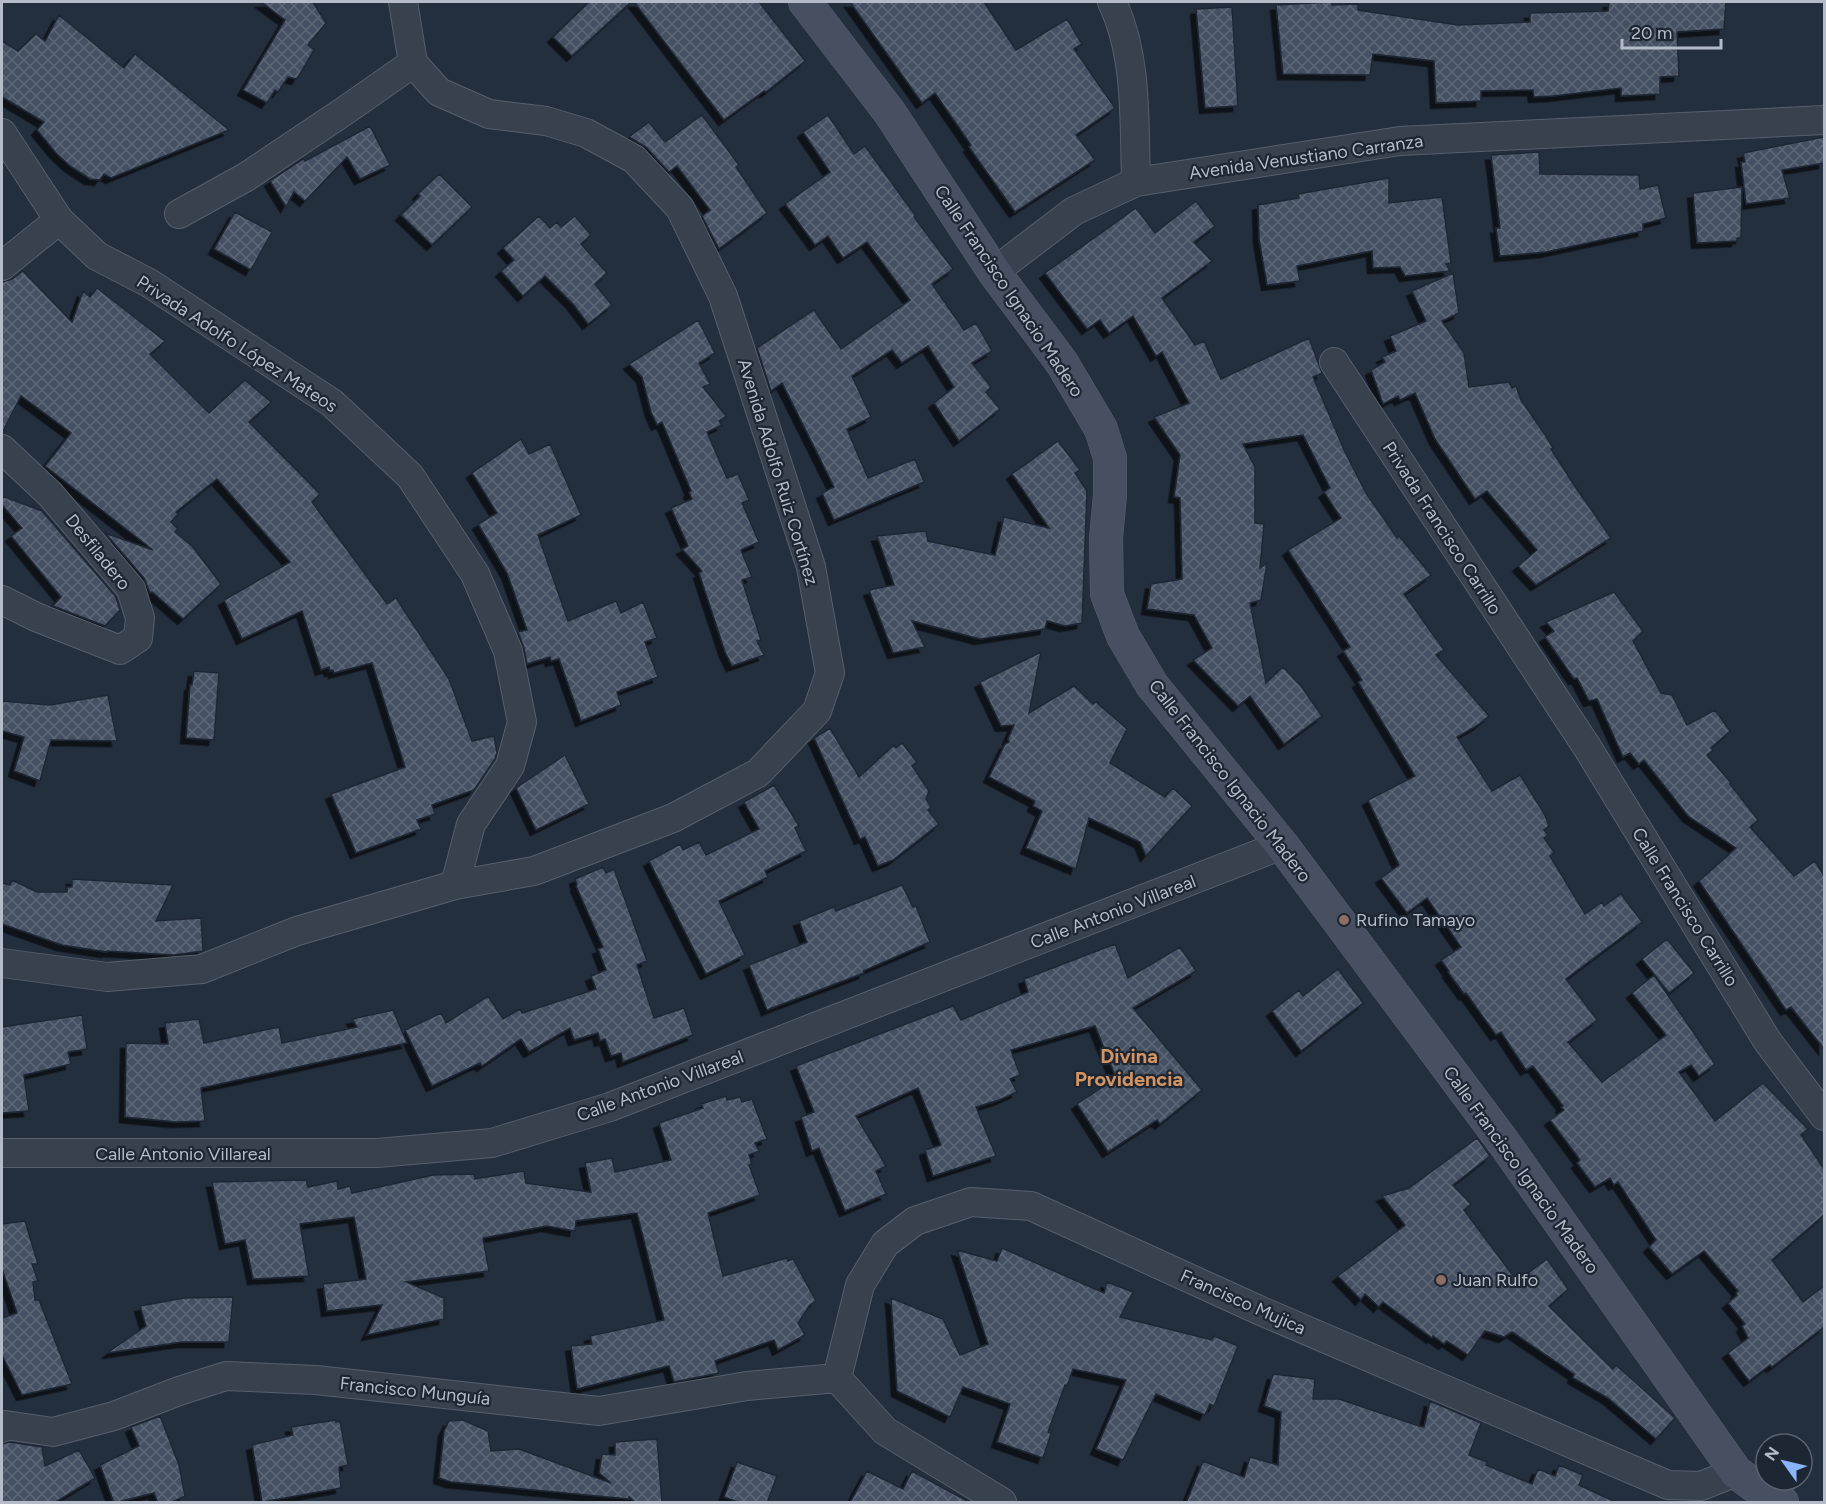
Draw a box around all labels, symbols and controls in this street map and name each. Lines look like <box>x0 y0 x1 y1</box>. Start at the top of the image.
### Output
scale bar <box>1622 12 1721 50</box>
text: 20 m <box>1631 22 1672 44</box>
street label: Avenida Venustiano Carranza <box>1188 130 1424 184</box>
street label: Calle Francisco Ignacio Madero <box>930 181 1088 401</box>
street label: Privada Adolfo López Mateos <box>132 271 342 417</box>
street label: Avenida Adolfo Ruiz Cortínez <box>733 356 823 588</box>
street label: Privada Francisco Carrillo <box>1378 437 1506 619</box>
street label: Desfiladero <box>61 510 135 594</box>
street label: Calle Francisco Ignacio Madero <box>1144 675 1316 887</box>
street label: Calle Francisco Carrillo <box>1627 824 1743 990</box>
street label: Calle Antonio Villareal <box>1027 870 1199 954</box>
place label: Rufino Tamayo <box>1356 909 1475 931</box>
marker: Rufino Tamayo <box>1337 913 1351 927</box>
district label: Divina Providencia <box>1075 1044 1183 1091</box>
street label: Calle Antonio Villareal <box>574 1046 746 1126</box>
street label: Calle Francisco Ignacio Madero <box>1438 1062 1604 1278</box>
street label: Calle Antonio Villareal <box>95 1143 271 1165</box>
street label: Francisco Mujica <box>1177 1264 1309 1340</box>
place label: Juan Rulfo <box>1453 1269 1538 1291</box>
marker: Juan Rulfo <box>1434 1273 1448 1287</box>
street label: Francisco Munguía <box>339 1372 491 1410</box>
north arrow <box>1754 1432 1814 1492</box>
text: N <box>1761 1443 1783 1464</box>

